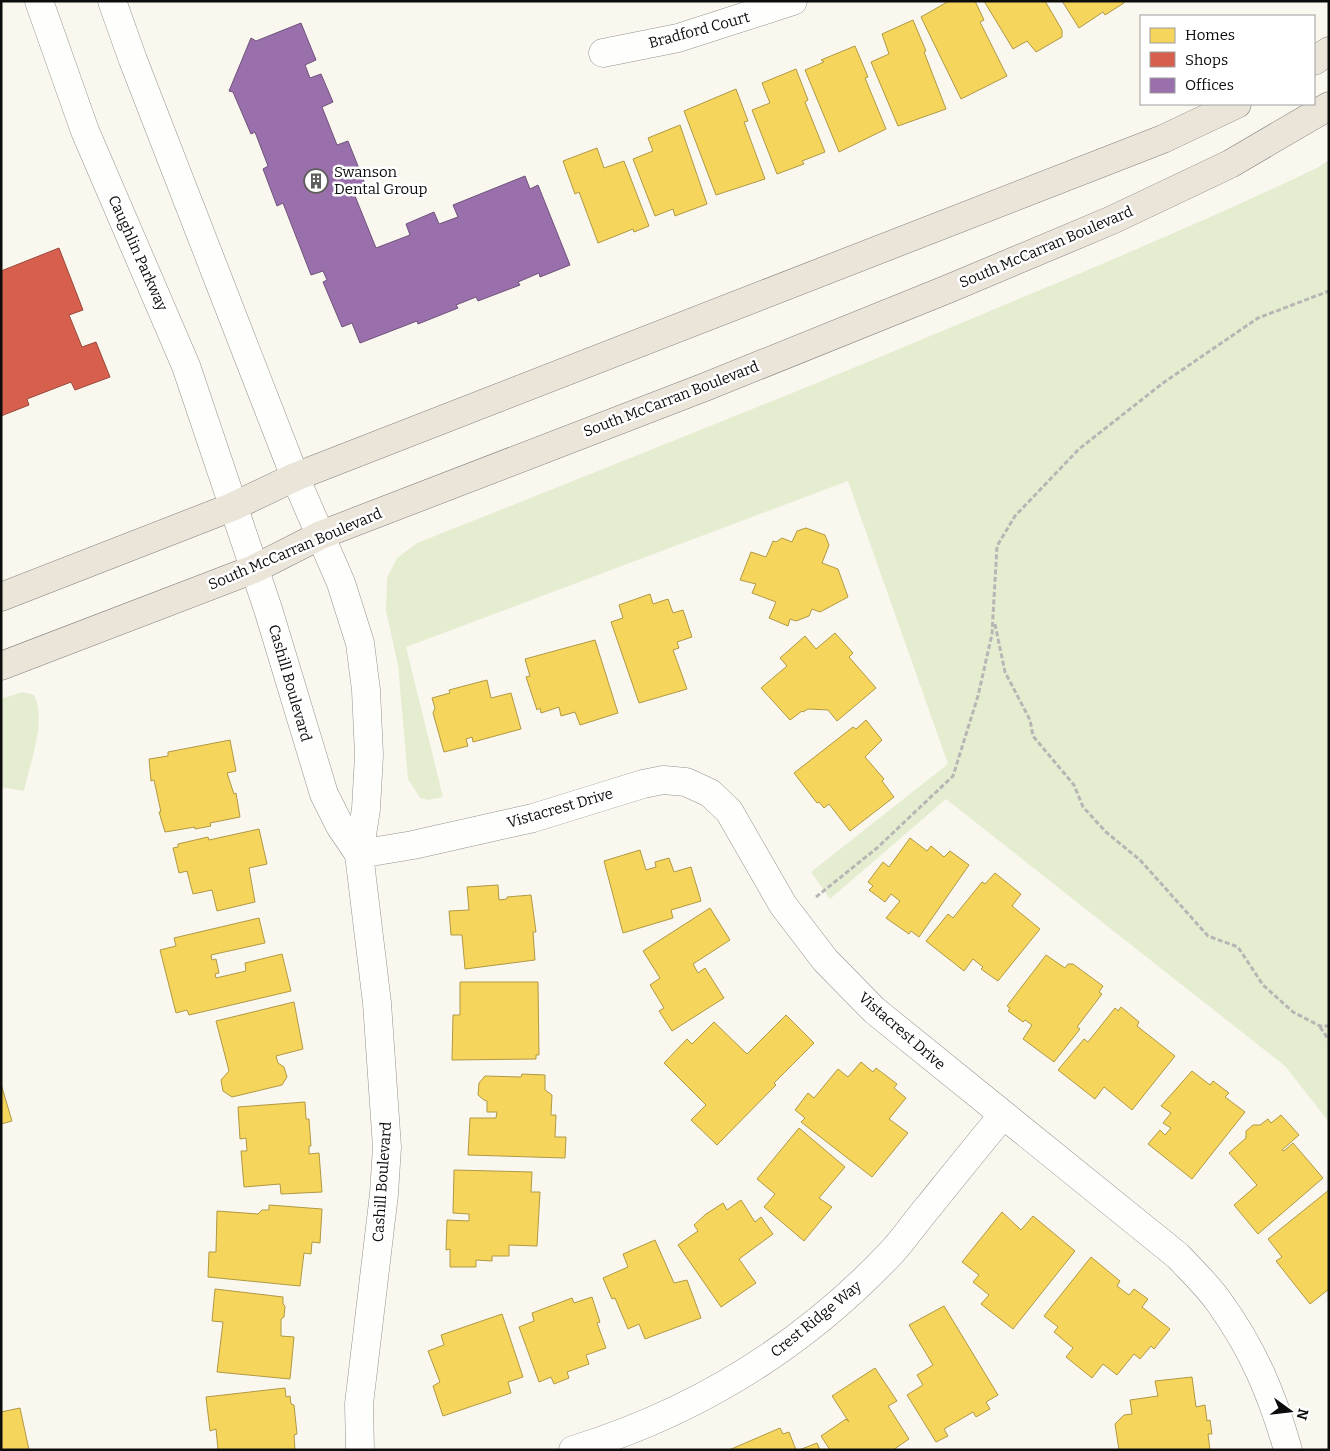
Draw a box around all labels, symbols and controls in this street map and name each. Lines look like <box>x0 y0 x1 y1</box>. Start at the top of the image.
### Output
street label: Bradford Court <box>647 8 752 52</box>
legend <box>1140 15 1315 105</box>
text: Homes <box>1185 26 1235 44</box>
text: Shops <box>1185 51 1228 69</box>
text: Offices <box>1185 76 1234 94</box>
place label: Swanson Dental Group <box>334 163 427 198</box>
building icon: Swanson Dental Group <box>303 168 329 194</box>
street label: Caughlin Parkway <box>104 192 172 314</box>
street label: South McCarran Boulevard <box>957 202 1136 292</box>
street label: South McCarran Boulevard <box>581 357 761 441</box>
street label: South McCarran Boulevard <box>206 504 385 594</box>
street label: Cashill Boulevard <box>265 622 315 744</box>
street label: Vistacrest Drive <box>505 784 615 832</box>
street label: Vistacrest Drive <box>855 988 949 1074</box>
street label: Cashill Boulevard <box>369 1121 395 1243</box>
street label: Crest Ridge Way <box>767 1277 865 1361</box>
north arrow <box>1265 1386 1315 1436</box>
text: N <box>1292 1407 1312 1422</box>

